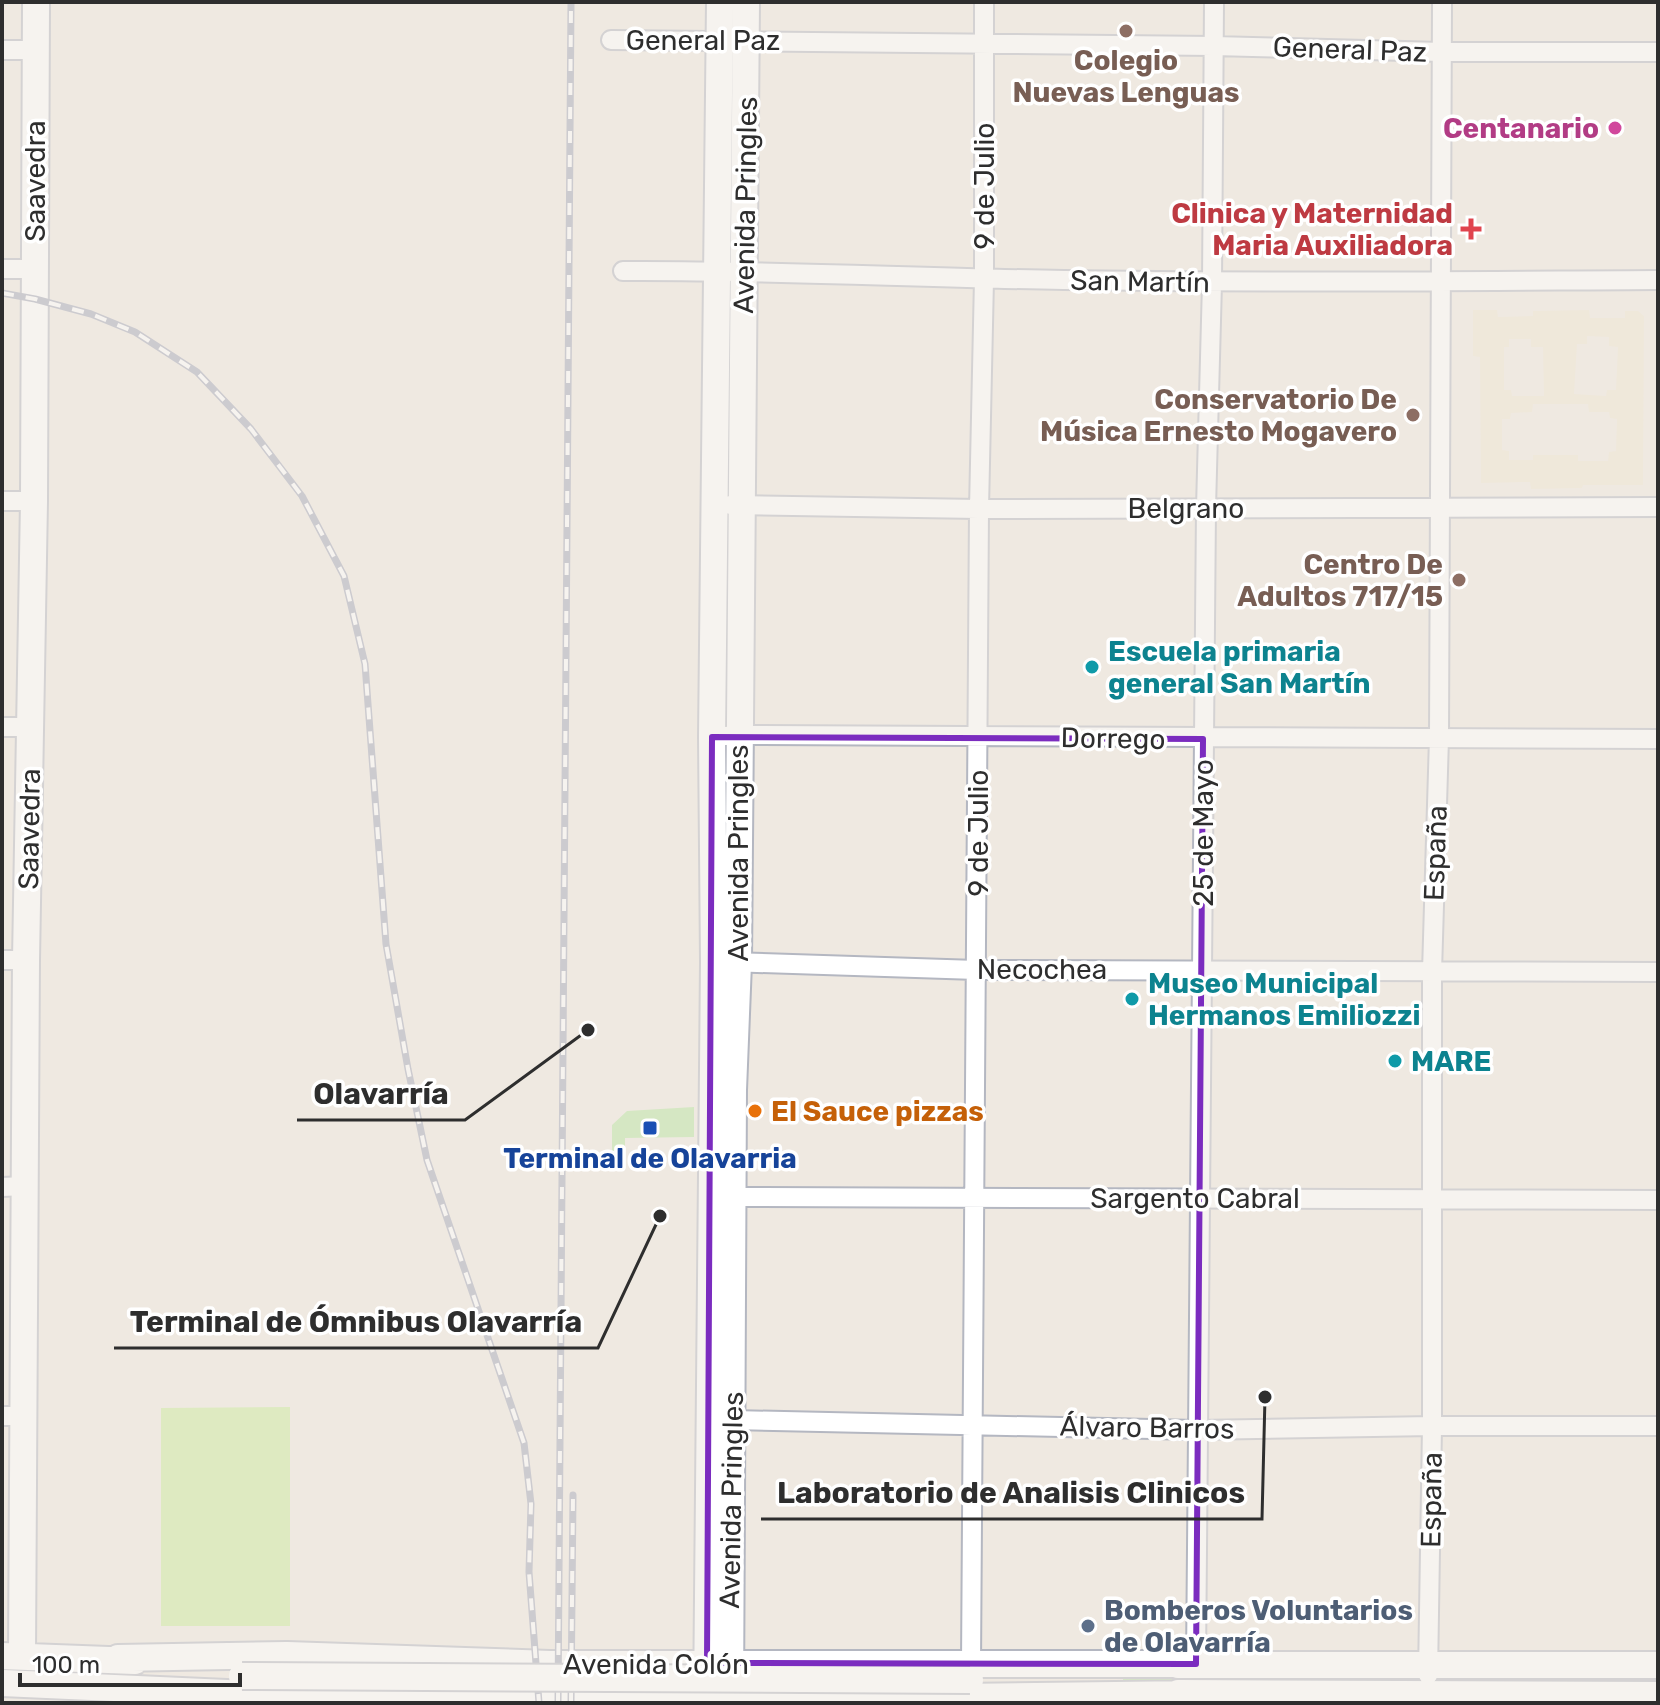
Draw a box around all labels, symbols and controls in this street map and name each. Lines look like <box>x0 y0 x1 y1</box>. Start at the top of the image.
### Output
marker: Colegio Nuevas Lenguas <box>1117 22 1135 40</box>
street label: General Paz <box>626 24 780 57</box>
street label: General Paz <box>1272 30 1428 69</box>
place label: Colegio Nuevas Lenguas <box>1012 44 1240 109</box>
street label: Avenida Pringles <box>727 96 764 314</box>
place label: Centanario <box>1443 112 1599 145</box>
marker: Centanario <box>1606 119 1624 137</box>
street label: Saavedra <box>19 120 52 242</box>
street label: 9 de Julio <box>968 123 1001 249</box>
place label: Clinica y Maternidad Maria Auxiliadora <box>1171 197 1453 262</box>
marker: Clinica y Maternidad Maria Auxiliadora <box>1460 218 1482 240</box>
street label: San Martín <box>1070 264 1210 299</box>
place label: Conservatorio De Música Ernesto Mogavero <box>1040 383 1397 448</box>
marker: Conservatorio De Música Ernesto Mogavero <box>1404 406 1422 424</box>
street label: Belgrano <box>1128 492 1244 525</box>
place label: Centro De Adultos 717/15 <box>1237 548 1443 613</box>
marker: Centro De Adultos 717/15 <box>1450 571 1468 589</box>
place label: Escuela primaria general San Martín <box>1108 635 1371 700</box>
marker: Escuela primaria general San Martín <box>1083 658 1101 676</box>
street label: Dorrego <box>1060 721 1166 756</box>
street label: Avenida Pringles <box>722 744 755 962</box>
street label: 25 de Mayo <box>1187 759 1220 907</box>
street label: Saavedra <box>12 768 47 890</box>
street label: 9 de Julio <box>962 770 995 896</box>
street label: España <box>1417 805 1454 901</box>
street label: Necochea <box>977 953 1107 986</box>
place label: Museo Municipal Hermanos Emiliozzi <box>1148 967 1420 1032</box>
marker: Museo Municipal Hermanos Emiliozzi <box>1123 990 1141 1008</box>
place label: MARE <box>1411 1045 1491 1078</box>
marker: MARE <box>1386 1052 1404 1070</box>
callout: Olavarría <box>297 1066 465 1120</box>
text: Olavarría <box>313 1076 449 1112</box>
place label: El Sauce pizzas <box>771 1095 984 1128</box>
marker: El Sauce pizzas <box>746 1102 764 1120</box>
marker: Terminal de Olavarria <box>641 1119 659 1137</box>
place label: Terminal de Olavarria <box>503 1142 797 1175</box>
street label: Sargento Cabral <box>1090 1182 1300 1215</box>
callout: Terminal de Ómnibus Olavarría <box>114 1294 598 1348</box>
text: Terminal de Ómnibus Olavarría <box>130 1304 582 1340</box>
street label: Avenida Pringles <box>713 1391 750 1609</box>
street label: Álvaro Barros <box>1059 1409 1235 1446</box>
street label: España <box>1414 1452 1449 1548</box>
callout: Laboratorio de Analisis Clinicos <box>761 1465 1262 1519</box>
text: Laboratorio de Analisis Clinicos <box>777 1475 1245 1511</box>
place label: Bomberos Voluntarios de Olavarría <box>1104 1594 1413 1659</box>
marker: Bomberos Voluntarios de Olavarría <box>1079 1617 1097 1635</box>
scale bar <box>20 1637 240 1687</box>
street label: Avenida Colón <box>563 1648 749 1681</box>
text: 100 m <box>32 1651 100 1679</box>

